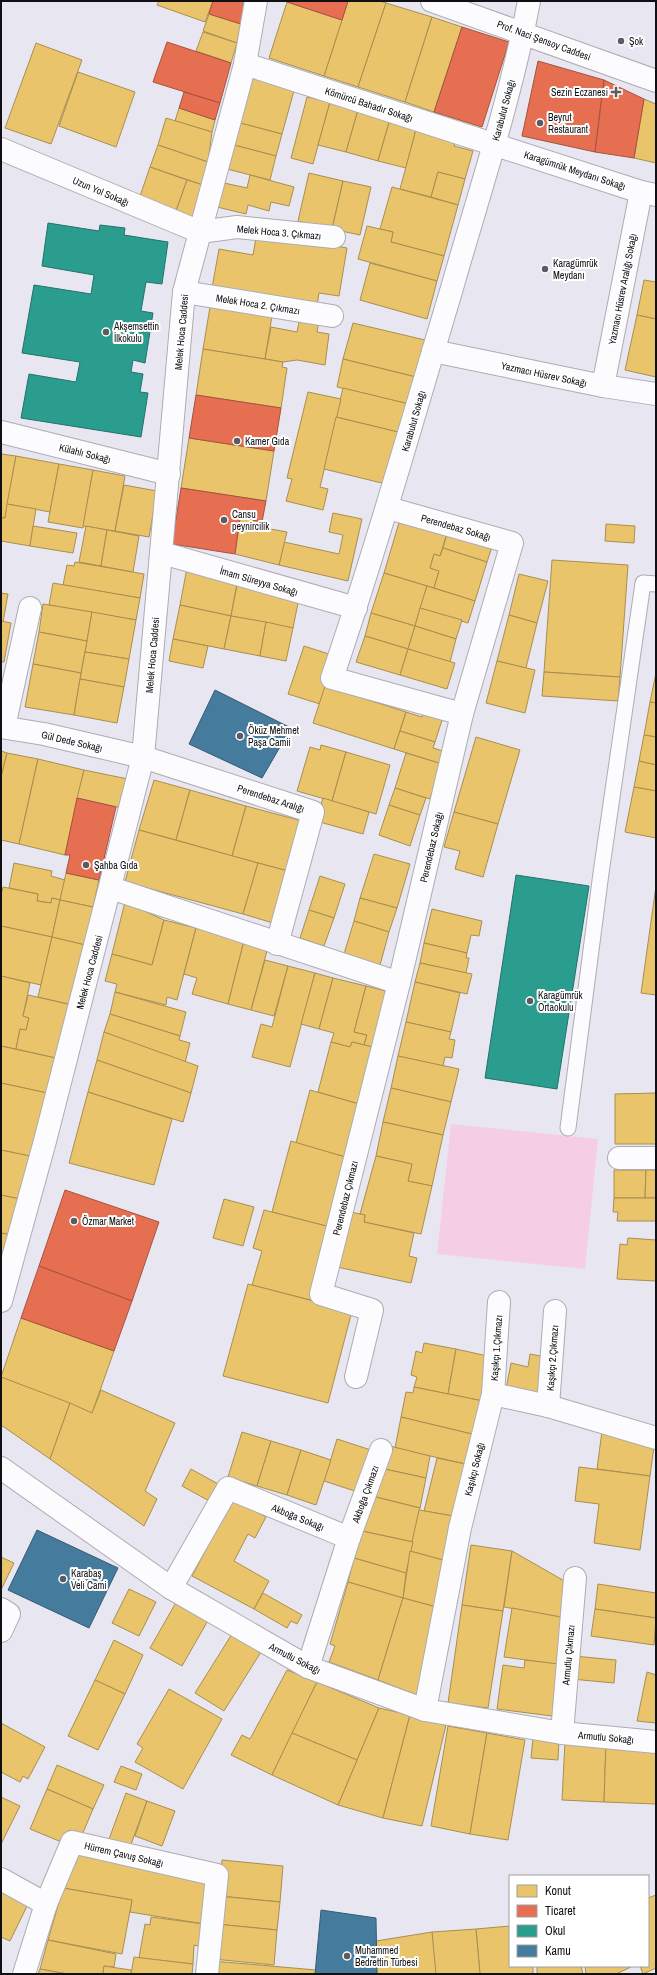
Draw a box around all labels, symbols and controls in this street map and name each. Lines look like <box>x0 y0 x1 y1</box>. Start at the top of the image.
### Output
street label: Prof. Naci Şensoy Caddesi <box>495 17 593 63</box>
place label: Şok <box>629 35 644 48</box>
marker: Şok <box>616 36 626 46</box>
street label: Karabulut Sokağı <box>489 78 518 142</box>
street label: Kömürcü Bahadır Sokağı <box>323 84 414 125</box>
place label: Sezin Eczanesi <box>551 86 608 99</box>
marker: Sezin Eczanesi <box>611 87 621 97</box>
place label: Beyrut Restaurant <box>548 111 589 136</box>
marker: Beyrut Restaurant <box>535 118 545 128</box>
street label: Karagümrük Meydanı Sokağı <box>522 148 627 193</box>
street label: Uzun Yol Sokağı <box>71 174 131 209</box>
street label: Melek Hoca 3. Çıkmazı <box>236 222 322 243</box>
street label: Yazmacı Hüsrev Aralığı Sokağı <box>605 232 640 346</box>
place label: Karagümrük Meydanı <box>553 257 599 282</box>
marker: Karagümrük Meydanı <box>540 264 550 274</box>
street label: Melek Hoca 2. Çıkmazı <box>215 291 301 318</box>
street label: Melek Hoca Caddesi <box>172 294 191 371</box>
place label: Akşemsettin İlkokulu <box>113 320 159 345</box>
marker: Akşemsettin İlkokulu <box>101 327 111 337</box>
street label: Yazmacı Hüsrev Sokağı <box>500 359 588 390</box>
street label: Karabulut Sokağı <box>399 389 428 453</box>
place label: Kamer Gıda <box>245 435 290 448</box>
marker: Kamer Gıda <box>232 436 242 446</box>
street label: Külahlı Sokağı <box>58 441 112 466</box>
place label: Cansu peynircilik <box>232 508 270 533</box>
street label: Perendebaz Sokağı <box>419 511 492 544</box>
marker: Cansu peynircilik <box>219 515 229 525</box>
street label: İmam Süreyya Sokağı <box>218 564 299 599</box>
street label: Melek Hoca Caddesi <box>143 617 162 694</box>
place label: Öküz Mehmet Paşa Camii <box>248 724 300 749</box>
street label: Gül Dede Sokağı <box>40 728 104 755</box>
marker: Öküz Mehmet Paşa Camii <box>235 731 245 741</box>
street label: Perendebaz Aralığı <box>236 782 306 815</box>
street label: Perendebaz Sokağı <box>417 811 446 884</box>
place label: Şahba Gıda <box>94 859 138 872</box>
marker: Şahba Gıda <box>81 860 91 870</box>
street label: Melek Hoca Caddesi <box>73 934 106 1011</box>
place label: Karagümrük Ortaokulu <box>538 989 584 1014</box>
marker: Karagümrük Ortaokulu <box>525 996 535 1006</box>
street label: Perendebaz Çıkmazı <box>330 1159 361 1237</box>
place label: Özmar Market <box>82 1215 135 1228</box>
marker: Özmar Market <box>69 1216 79 1226</box>
street label: Kaşıkçı 1.Çıkmazı <box>488 1315 505 1381</box>
street label: Kaşıkçı 2.Çıkmazı <box>544 1325 561 1391</box>
street label: Kaşıkçı Sokağı <box>462 1441 487 1497</box>
street label: Akboğa Çıkmazı <box>349 1464 382 1526</box>
street label: Akboğa Sokağı <box>269 1501 326 1534</box>
place label: Karabaş Veli Cami <box>71 1567 107 1592</box>
marker: Karabaş Veli Cami <box>58 1574 68 1584</box>
street label: Armutlu Çıkmazı <box>559 1624 578 1687</box>
street label: Armutlu Sokağı <box>266 1639 323 1677</box>
street label: Armutlu Sokağı <box>576 1728 634 1746</box>
street label: Hürrem Çavuş Sokağı <box>83 1839 165 1870</box>
legend <box>509 1875 649 1967</box>
text: Konut <box>545 1883 571 1899</box>
text: Ticaret <box>545 1903 576 1919</box>
text: Okul <box>545 1923 565 1939</box>
text: Kamu <box>545 1943 571 1959</box>
place label: Muhammed Bedrettin Türbesi <box>355 1944 418 1969</box>
marker: Muhammed Bedrettin Türbesi <box>342 1951 352 1961</box>

